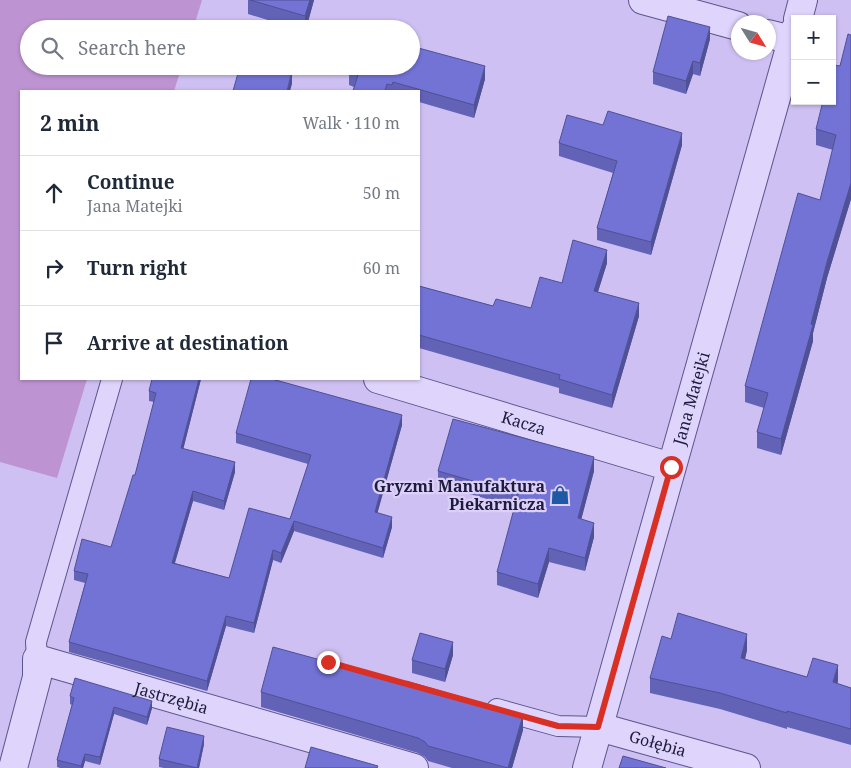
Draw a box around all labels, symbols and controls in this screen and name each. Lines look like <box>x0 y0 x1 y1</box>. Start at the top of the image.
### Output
north arrow <box>731 15 776 60</box>
map controls <box>791 15 836 105</box>
button: + <box>791 15 836 60</box>
search box <box>20 20 420 75</box>
icon: search <box>38 34 66 62</box>
text: Search here <box>78 35 186 61</box>
button: − <box>791 60 836 105</box>
text: 2 min <box>40 109 99 137</box>
text: Walk · 110 m <box>303 112 400 134</box>
text: Continue <box>87 169 175 195</box>
icon: ahead <box>40 179 68 207</box>
text: 50 m <box>363 182 400 204</box>
text: Jana Matejki <box>87 195 183 217</box>
icon: right <box>40 254 68 282</box>
text: Turn right <box>87 255 187 281</box>
text: 60 m <box>363 257 400 279</box>
icon: arrive <box>40 329 68 357</box>
text: Arrive at destination <box>87 330 289 356</box>
street label: Jana Matejki <box>667 349 715 448</box>
street label: Kacza <box>499 406 548 440</box>
route start <box>660 456 683 479</box>
place label: Gryzmi Manufaktura Piekarnicza <box>374 475 545 515</box>
shop icon: Gryzmi Manufaktura Piekarnicza <box>549 484 571 506</box>
route end <box>317 651 340 674</box>
street label: Jastrzębia <box>131 676 211 719</box>
street label: Gołębia <box>627 725 689 762</box>

